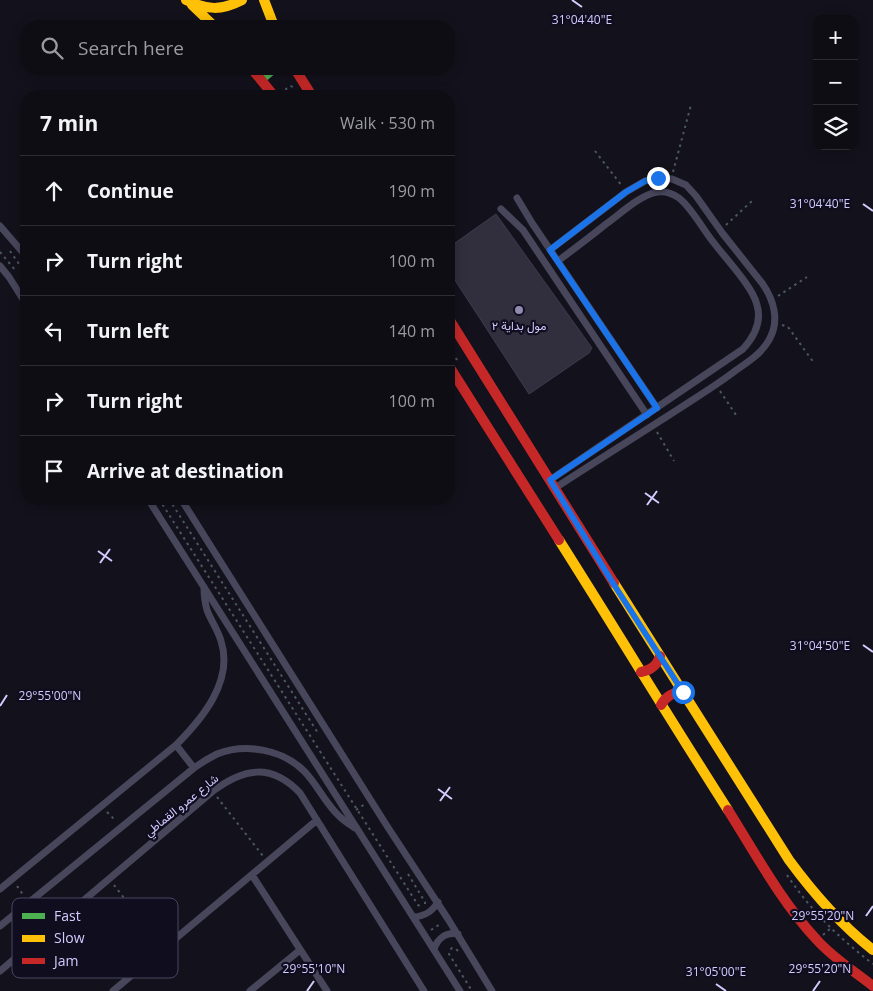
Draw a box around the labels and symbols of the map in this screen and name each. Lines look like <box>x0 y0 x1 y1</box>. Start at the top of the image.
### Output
text: 31°04'40"E <box>552 11 612 28</box>
route end <box>647 167 670 190</box>
text: 31°04'40"E <box>790 195 850 212</box>
marker: مول بداية ۲ <box>513 304 525 316</box>
place label: مول بداية ۲ <box>492 317 546 334</box>
text: 31°04'50"E <box>790 637 850 654</box>
route start <box>672 681 695 704</box>
text: 29°55'00"N <box>19 687 81 704</box>
street label: شارع عمرو القماطي <box>140 770 223 842</box>
legend <box>12 898 178 978</box>
text: Fast <box>54 906 81 925</box>
text: 29°55'20"N <box>792 907 854 924</box>
text: Slow <box>54 928 85 947</box>
text: Jam <box>52 951 79 970</box>
text: 29°55'10"N <box>283 960 345 977</box>
text: 29°55'20"N <box>789 960 851 977</box>
text: 31°05'00"E <box>686 963 746 980</box>

